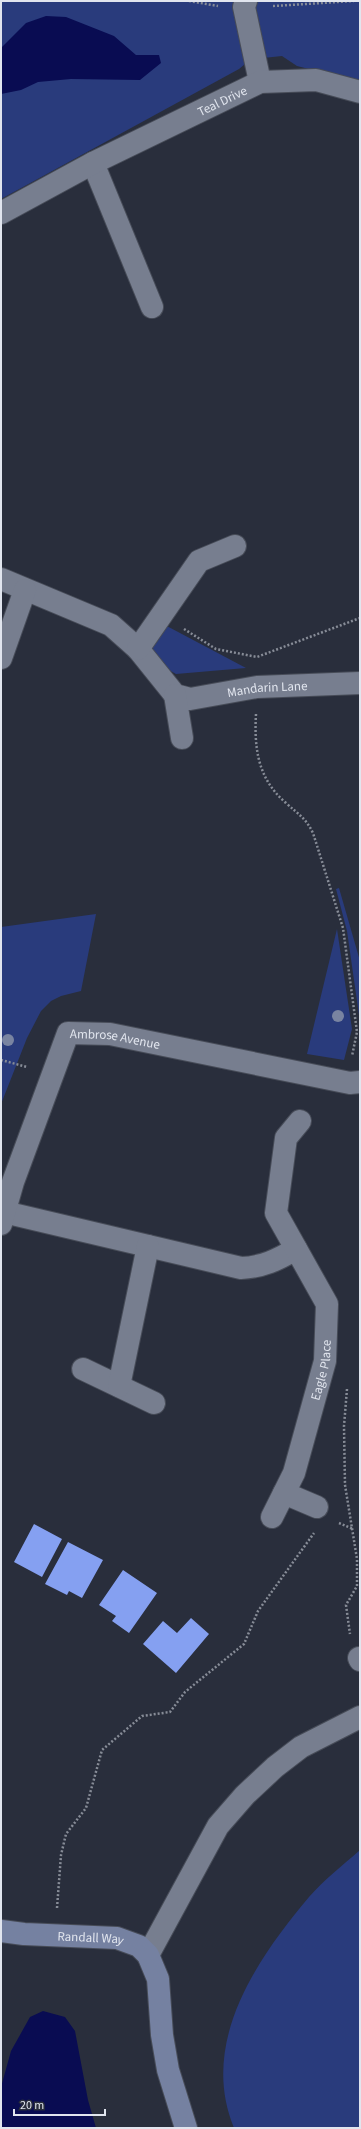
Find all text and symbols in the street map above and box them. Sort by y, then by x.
street label: Teal Drive [195,82,250,121]
street label: Mandarin Lane [226,677,308,702]
street label: Ambrose Avenue [70,1025,162,1054]
street label: Eagle Place [307,1339,336,1402]
street label: Randall Way [57,1927,126,1950]
scale bar [14,2091,105,2117]
text: 20 m [20,2097,44,2114]

